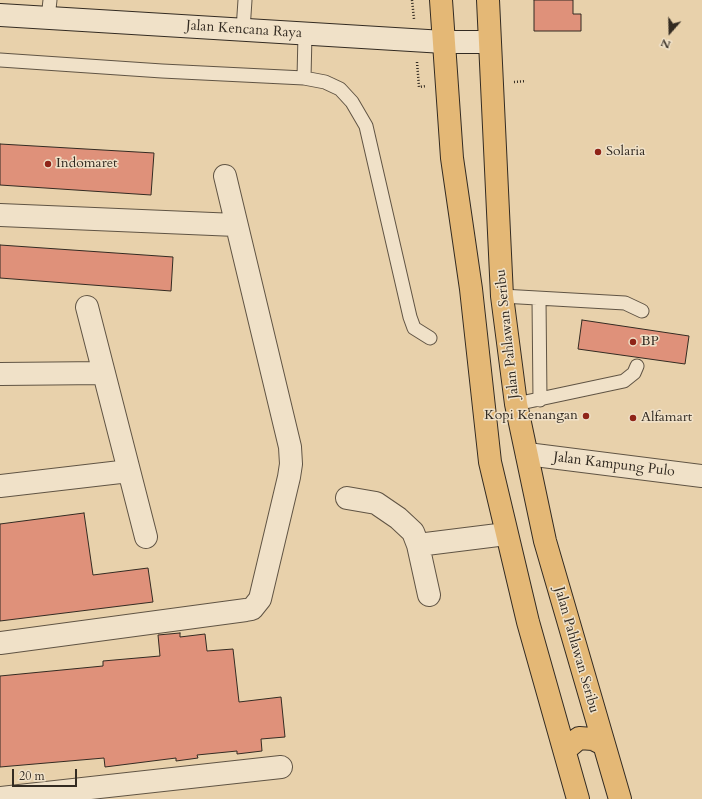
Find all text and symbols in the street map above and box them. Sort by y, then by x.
north arrow [650,12,690,52]
street label: Jalan Kencana Raya [185,18,303,42]
text: N [659,35,673,52]
place label: Solaria [606,144,645,160]
marker: Solaria [593,147,603,157]
place label: Indomaret [56,156,118,172]
marker: Indomaret [43,159,53,169]
street label: Jalan Pahlawan Seribu [493,268,523,400]
place label: BP [641,334,659,350]
marker: BP [628,337,638,347]
place label: Kopi Kenangan [484,408,578,424]
place label: Alfamart [641,410,692,426]
marker: Kopi Kenangan [581,411,591,421]
marker: Alfamart [628,413,638,423]
street label: Jalan Kampung Pulo [552,449,676,481]
street label: Jalan Pahlawan Seribu [550,585,602,715]
scale bar [14,761,79,787]
text: 20 m [19,768,45,784]

